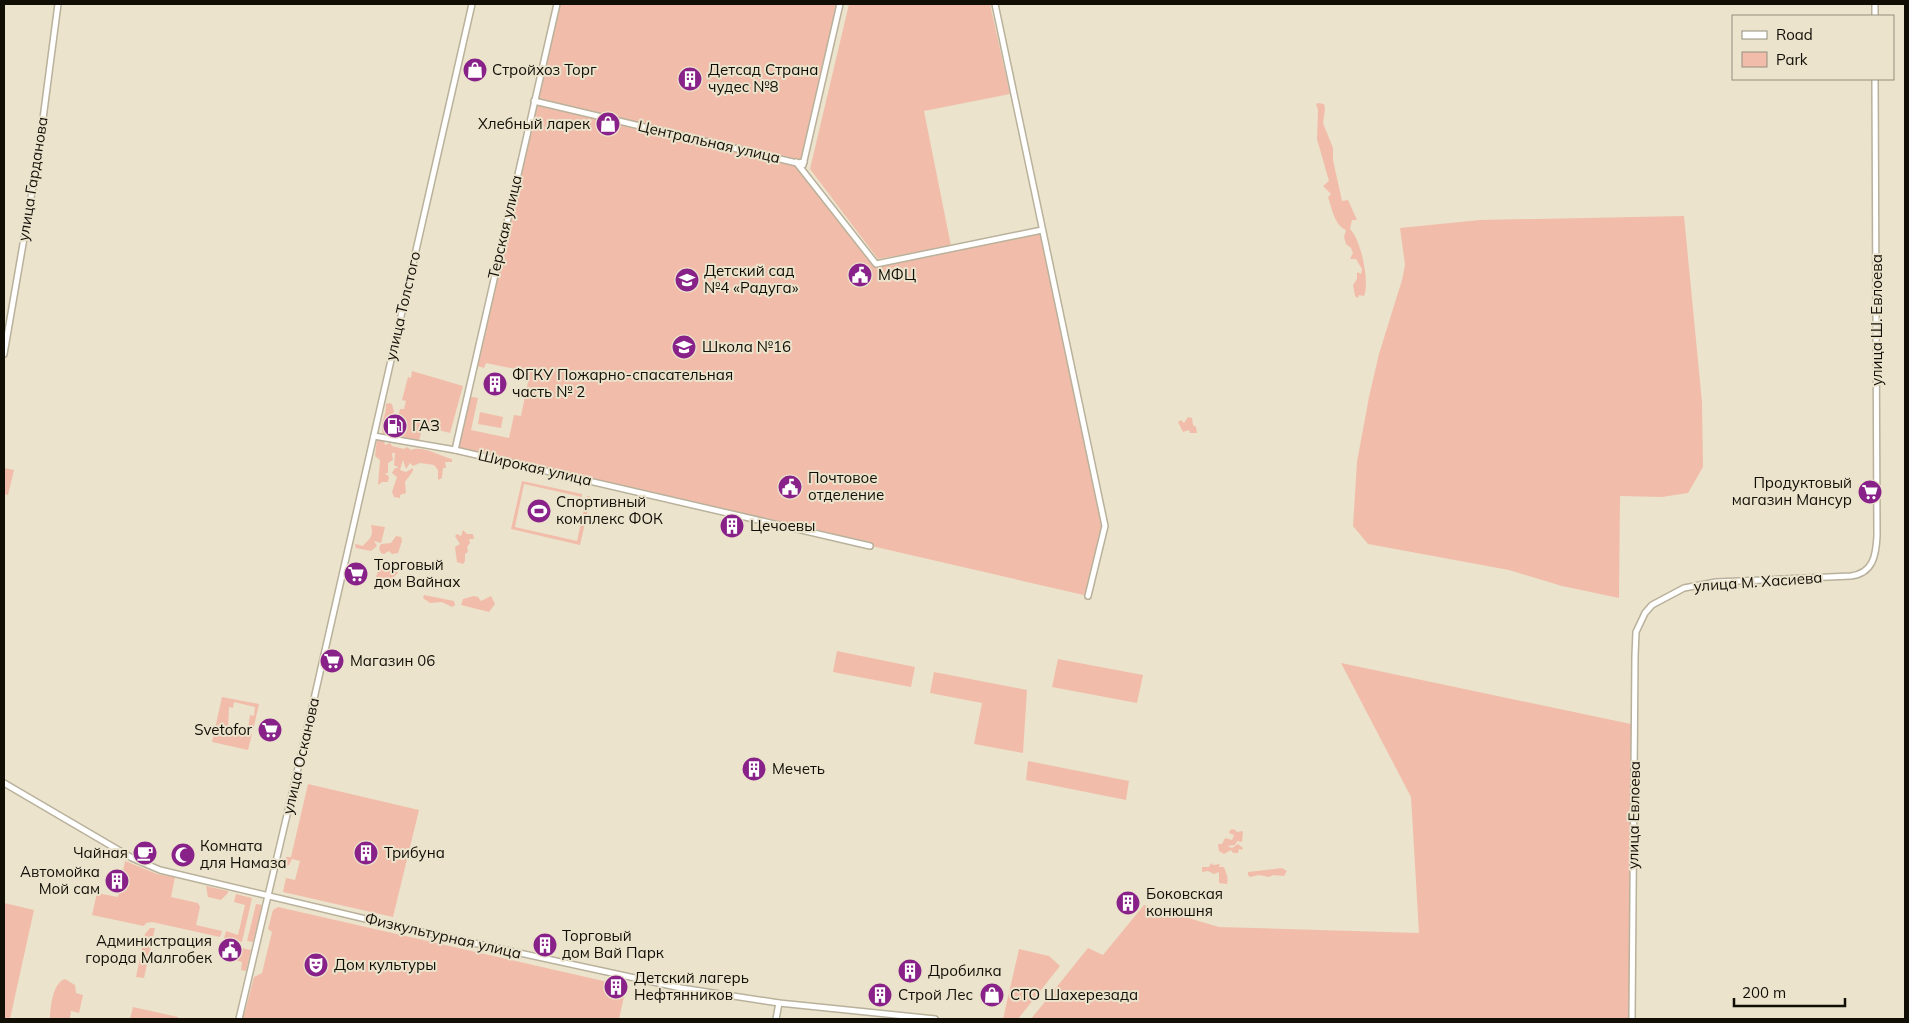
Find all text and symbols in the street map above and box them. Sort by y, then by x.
legend [1732,15,1894,80]
text: Road [1776,25,1813,44]
text: Park [1776,50,1808,69]
shop icon: Стройхоз Торг [462,57,488,83]
place label: Стройхоз Торг [492,60,597,79]
place label: Детсад Страна чудес №8 [708,60,818,96]
building icon: Детсад Страна чудес №8 [677,66,703,92]
shop icon: Хлебный ларек [595,111,621,137]
place label: Хлебный ларек [478,114,591,133]
street label: улица Гарданова [13,115,52,242]
street label: Центральная улица [636,116,782,167]
street label: Терская улица [483,173,526,281]
street label: улица Толстого [381,249,424,362]
street label: улица Ш. Евлоева [1867,254,1886,386]
place label: Детский сад №4 «Радуга» [704,261,799,297]
public building icon: МФЦ [847,262,873,288]
place label: МФЦ [878,265,916,284]
school or university icon: Детский сад №4 «Радуга» [674,267,700,293]
school or university icon: Школа №16 [671,334,697,360]
place label: Школа №16 [702,337,791,356]
place label: ФГКУ Пожарно-спасательная часть № 2 [512,365,733,401]
building icon: ФГКУ Пожарно-спасательная часть № 2 [482,371,508,397]
fuel station icon: ГАЗ [382,413,408,439]
place label: ГАЗ [412,416,440,435]
street label: Широкая улица [476,445,594,490]
place label: Почтовое отделение [808,468,884,504]
place label: Продуктовый магазин Мансур [1732,473,1852,509]
public building icon: Почтовое отделение [777,474,803,500]
supermarket icon: Продуктовый магазин Мансур [1857,479,1883,505]
place label: Спортивный комплекс ФОК [556,492,663,528]
sports icon: Спортивный комплекс ФОК [526,498,552,524]
building icon: Цечоевы [719,513,745,539]
place label: Цечоевы [750,516,815,535]
place label: Торговый дом Вайнах [374,555,460,591]
supermarket icon: Торговый дом Вайнах [343,561,369,587]
street label: улица М. Хасиева [1693,568,1823,595]
supermarket icon: Магазин 06 [319,648,345,674]
place label: Магазин 06 [350,651,435,670]
street label: улица Осканова [278,696,323,816]
supermarket icon: Svetofor [257,717,283,743]
place label: Svetofor [194,720,253,739]
building icon: Мечеть [741,756,767,782]
place label: Мечеть [772,759,825,778]
street label: улица Евлоева [1623,761,1644,869]
place label: Комната для Намаза [200,836,287,872]
cafe icon: Чайная [132,840,158,866]
building icon: Трибуна [353,840,379,866]
mosque icon: Комната для Намаза [170,842,196,868]
place label: Чайная [73,843,128,862]
place label: Трибуна [384,843,445,862]
place label: Автомойка Мой сам [20,862,100,898]
building icon: Автомойка Мой сам [104,868,130,894]
place label: Боковская конюшня [1146,884,1223,920]
building icon: Боковская конюшня [1115,890,1141,916]
street label: Физкультурная улица [363,908,523,963]
place label: Торговый дом Вай Парк [562,926,665,962]
place label: Администрация города Малгобек [85,931,213,967]
building icon: Торговый дом Вай Парк [532,932,558,958]
public building icon: Администрация города Малгобек [217,937,243,963]
theatre icon: Дом культуры [303,952,329,978]
place label: Дом культуры [334,955,436,974]
building icon: Дробилка [897,958,923,984]
place label: Дробилка [928,961,1002,980]
place label: Детский лагерь Нефтянников [634,968,749,1004]
building icon: Детский лагерь Нефтянников [603,974,629,1000]
scale bar [1734,976,1845,1008]
building icon: Строй Лес [867,982,893,1008]
shop icon: СТО Шахерезада [979,982,1005,1008]
text: 200 m [1742,983,1786,1002]
place label: Строй Лес [898,985,973,1004]
place label: СТО Шахерезада [1010,985,1138,1004]

